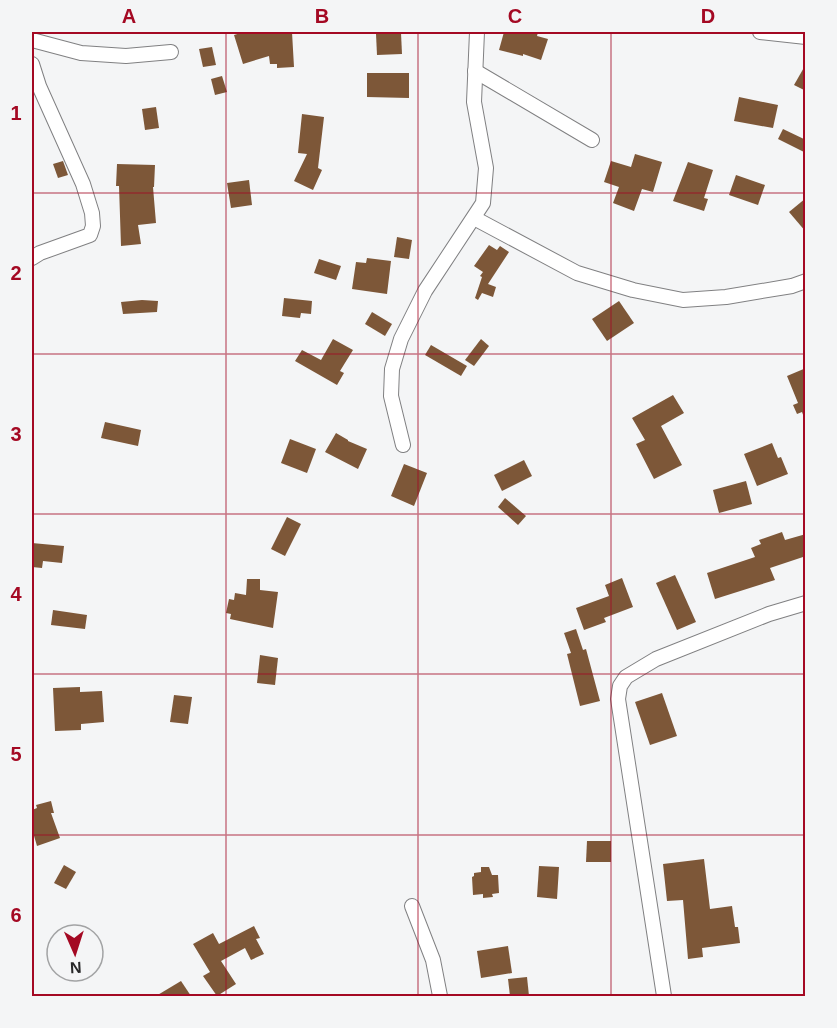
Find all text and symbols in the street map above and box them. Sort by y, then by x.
text: A [122,5,136,27]
text: B [315,5,329,27]
text: C [508,5,522,27]
text: D [701,5,715,27]
text: 1 [10,102,22,124]
text: 2 [10,262,22,284]
text: 3 [10,423,22,445]
text: 4 [10,583,22,605]
text: 5 [10,743,22,765]
text: 6 [10,904,22,926]
north arrow [45,923,105,983]
text: N [70,959,82,976]

